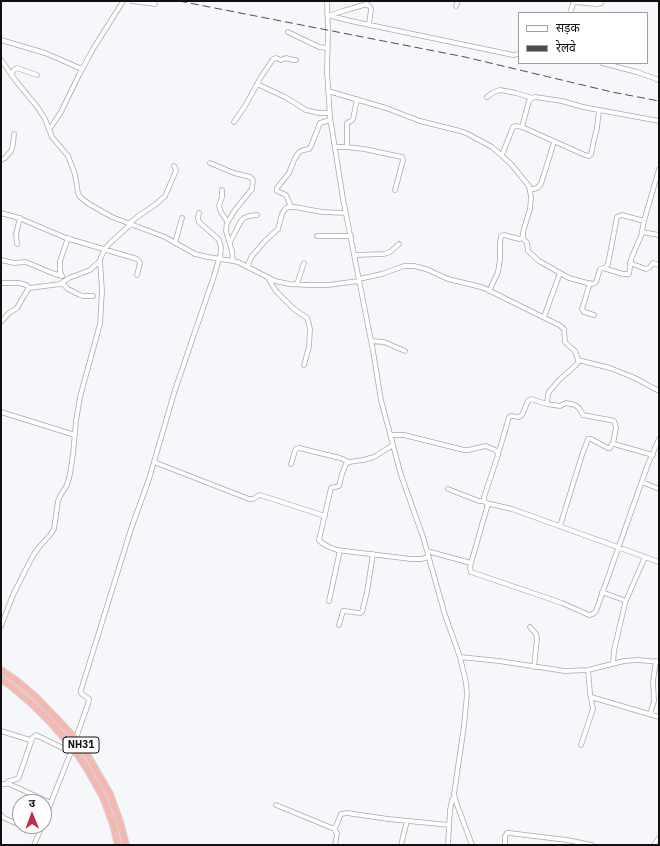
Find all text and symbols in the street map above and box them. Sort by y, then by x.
legend [518,12,648,64]
text: सड़क [556,20,580,35]
text: रेलवे [556,40,576,55]
road number: NH31 [63,737,99,753]
north arrow [12,794,52,834]
text: उ [28,796,35,810]

